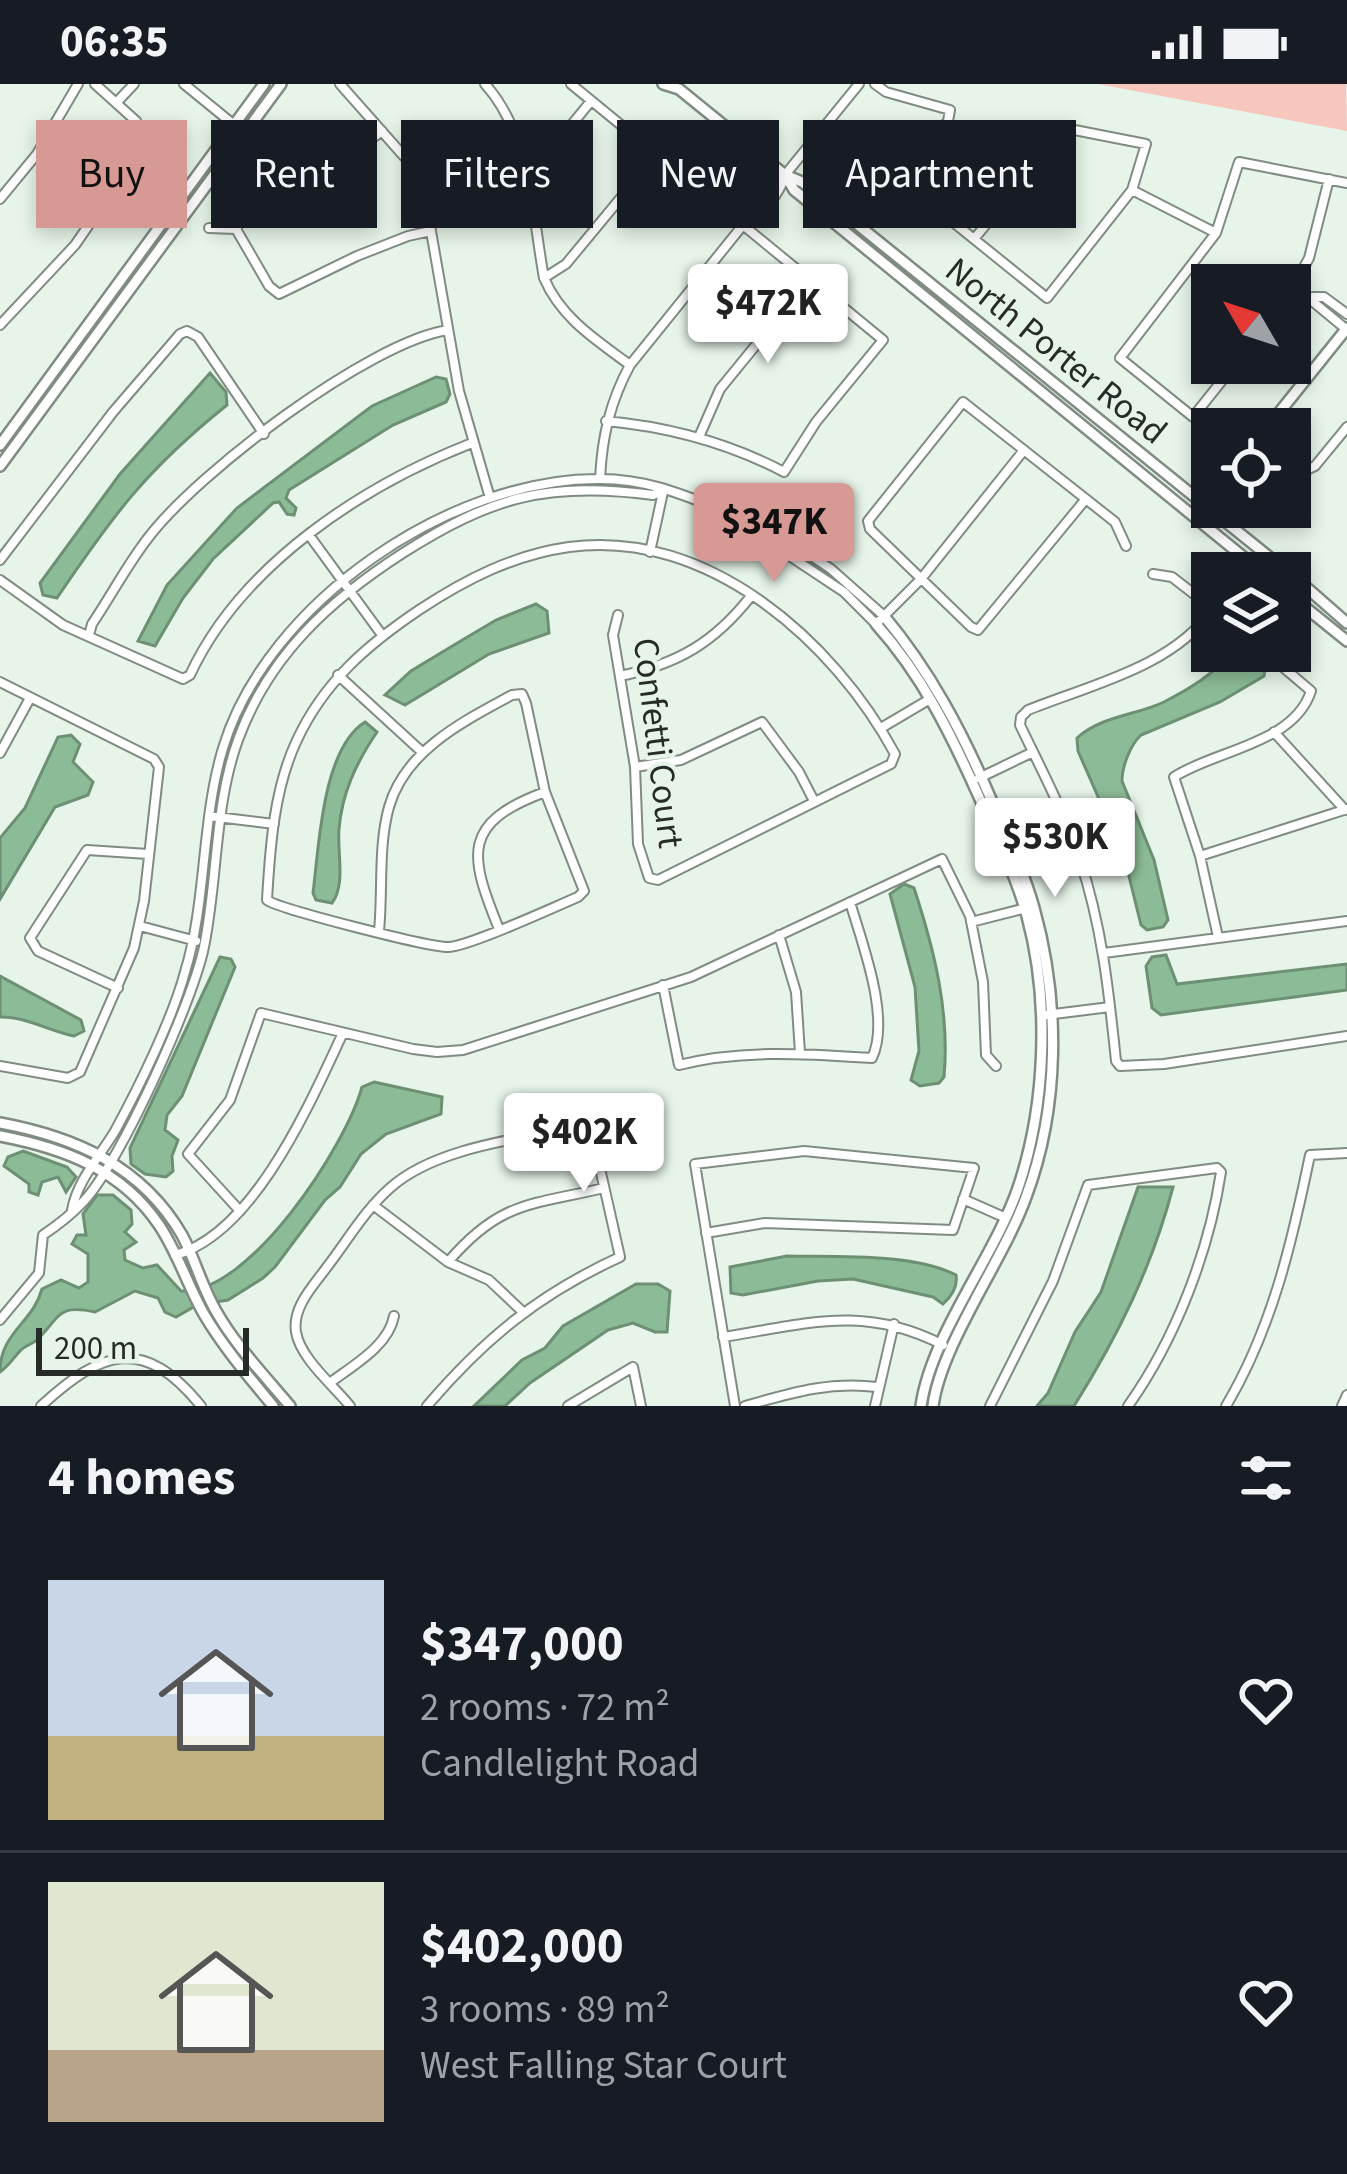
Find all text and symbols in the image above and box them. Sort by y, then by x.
text: 06:35 [60,10,169,74]
chip: Buy [36,120,187,228]
chip: Rent [211,120,377,228]
chip: Filters [401,120,593,228]
chip: New [617,120,779,228]
chip: Apartment [803,120,1076,228]
street label: North Porter Road [934,246,1178,456]
pin: $472K [684,264,852,366]
north arrow [1191,264,1311,384]
map controls [1191,264,1311,672]
text: $472K [715,275,821,331]
button: locate [1191,408,1311,528]
pin: $347K [690,483,858,585]
text: $347K [721,494,827,550]
button: layers [1191,552,1311,672]
street label: Confetti Court [620,635,696,851]
pin: $530K [971,798,1139,900]
text: $530K [1002,809,1108,865]
pin: $402K [500,1093,668,1195]
text: $402K [531,1104,637,1160]
scale bar [36,1322,249,1375]
text: 200 m [54,1325,137,1372]
text: 4 homes [48,1442,235,1514]
icon: filters [1233,1445,1299,1511]
text: $347,000 [420,1608,624,1680]
icon: home [144,1628,288,1772]
icon: heart [1233,1667,1299,1733]
text: 2 rooms · 72 m² [420,1680,670,1736]
text: Candlelight Road [420,1736,699,1792]
text: $402,000 [420,1910,624,1982]
icon: home [144,1930,288,2074]
icon: heart [1233,1969,1299,2035]
text: 3 rooms · 89 m² [420,1982,670,2038]
text: West Falling Star Court [420,2038,787,2094]

